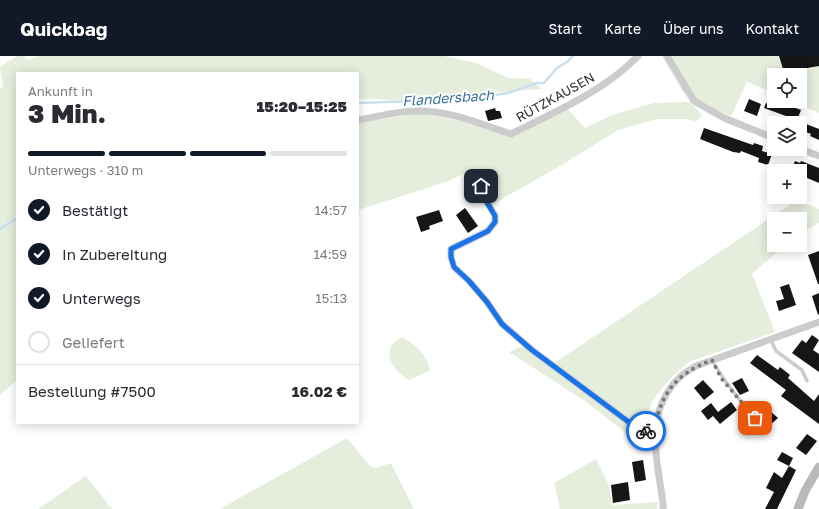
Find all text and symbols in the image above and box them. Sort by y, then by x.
text: Quickbag [20,17,107,40]
text: Start [549,20,582,37]
text: Karte [604,20,641,37]
text: Über uns [663,20,723,37]
text: Kontakt [745,20,799,37]
map controls [767,68,807,252]
button: locate [767,68,807,108]
street label: RÜTZKAUSEN [513,69,597,125]
text: Ankunft in [28,83,93,99]
water label: Flandersbach [402,86,496,109]
text: 15:20–15:25 [256,97,347,115]
text: 3 Min. [28,98,106,129]
button: layers [767,116,807,156]
text: Unterwegs · 310 m [28,162,143,178]
button: + [767,164,807,204]
pin [464,169,498,203]
icon: home [470,175,492,197]
icon: check [28,199,50,221]
text: Bestätigt [62,201,128,219]
text: 14:57 [314,202,347,218]
button: − [767,212,807,252]
icon: check [28,243,50,265]
text: In Zubereitung [62,245,167,263]
text: 14:59 [313,246,347,262]
icon: check [28,287,50,309]
text: Unterwegs [62,289,141,307]
text: 15:13 [315,290,347,306]
text: Geliefert [62,333,125,351]
text: Bestellung #7500 [28,382,156,400]
text: 16.02 € [292,382,347,400]
pin [738,401,772,435]
icon: bag [744,407,766,429]
courier [626,411,666,451]
icon: bike [635,420,657,442]

